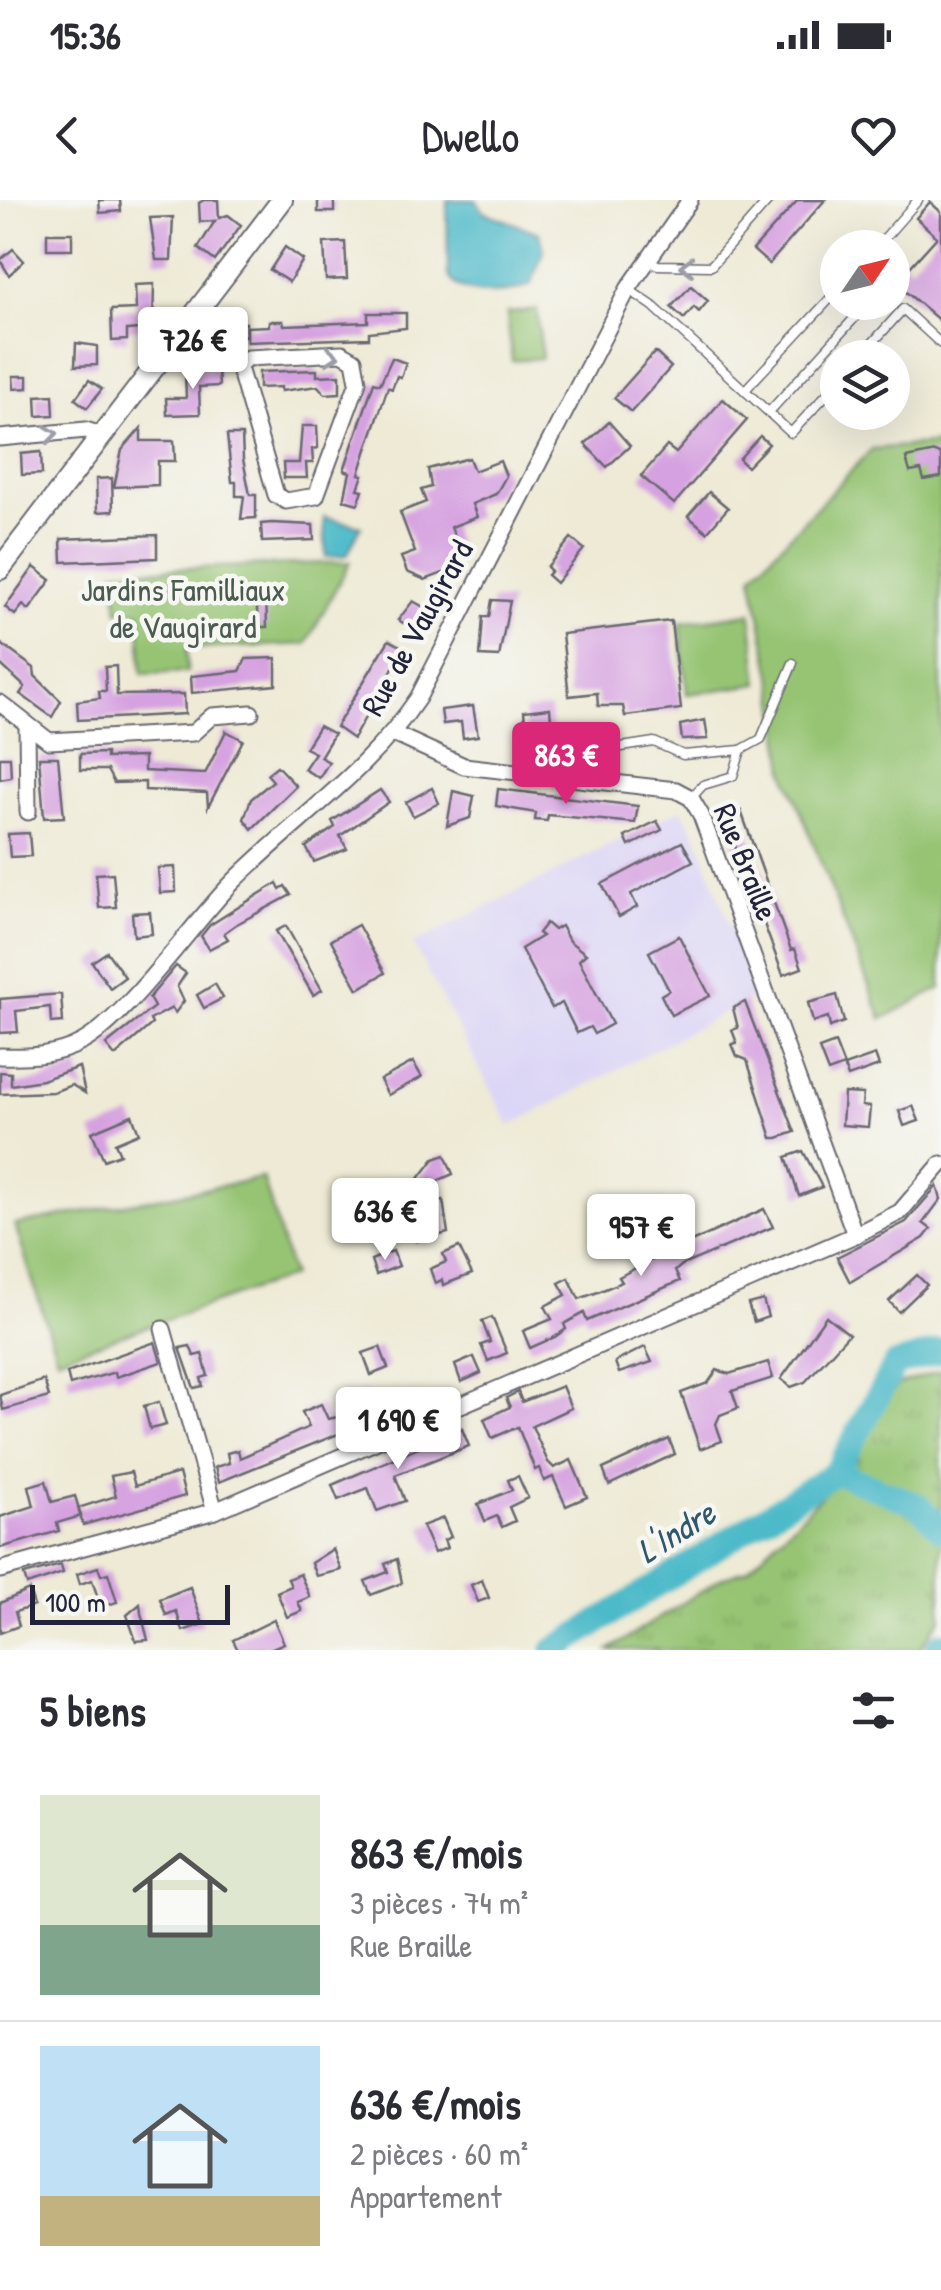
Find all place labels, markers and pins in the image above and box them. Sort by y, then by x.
pin: 726 € [123,307,263,392]
pin: 863 € [496,722,636,807]
pin: 636 € [315,1178,455,1263]
pin: 957 € [571,1194,711,1279]
pin: 1 690 € [306,1387,490,1472]

